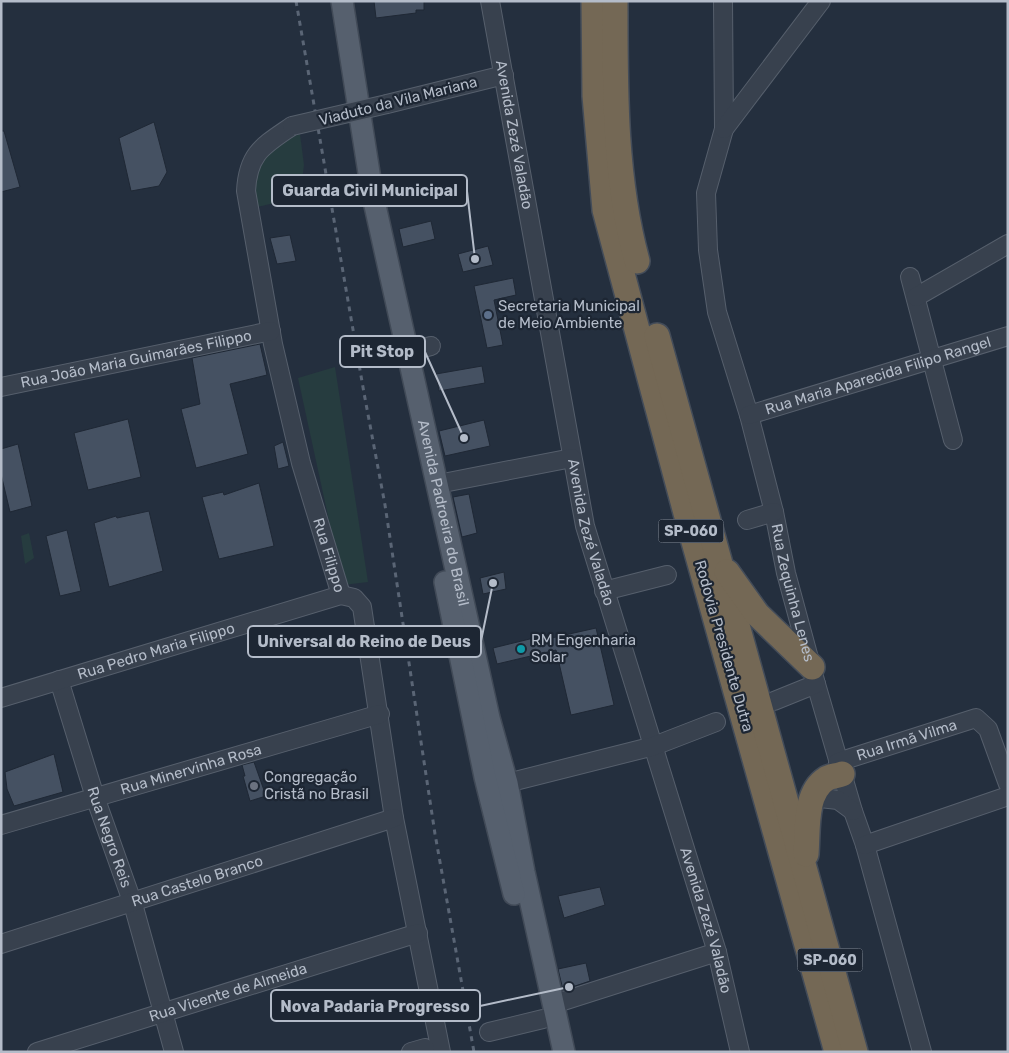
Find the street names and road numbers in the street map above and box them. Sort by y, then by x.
street label: Avenida Zezé Valadão [492,59,537,211]
street label: Viaduto da Vila Mariana [317,73,479,129]
street label: Rua João Maria Guimarães Filippo [19,326,253,392]
street label: Rua Maria Aparecida Filipo Rangel [763,333,993,419]
street label: Avenida Padroeira do Brasil [414,418,473,608]
street label: Avenida Zezé Valadão [564,457,618,608]
street label: Rua Filippo [309,516,349,595]
road number: SP-060 [658,520,724,542]
street label: Rua Zequinha Lenes [767,522,819,664]
street label: Rodovia Presidente Dutra [691,558,757,734]
street label: Rua Pedro Maria Filippo [75,619,237,683]
street label: Rua Irmã Vilma [854,716,959,765]
street label: Rua Minervinha Rosa [118,740,264,799]
street label: Rua Negro Reis [83,784,136,890]
street label: Avenida Zezé Valadão [676,845,735,995]
street label: Rua Castelo Branco [129,852,265,911]
road number: SP-060 [798,948,862,972]
street label: Rua Vicente de Almeida [147,959,309,1025]

